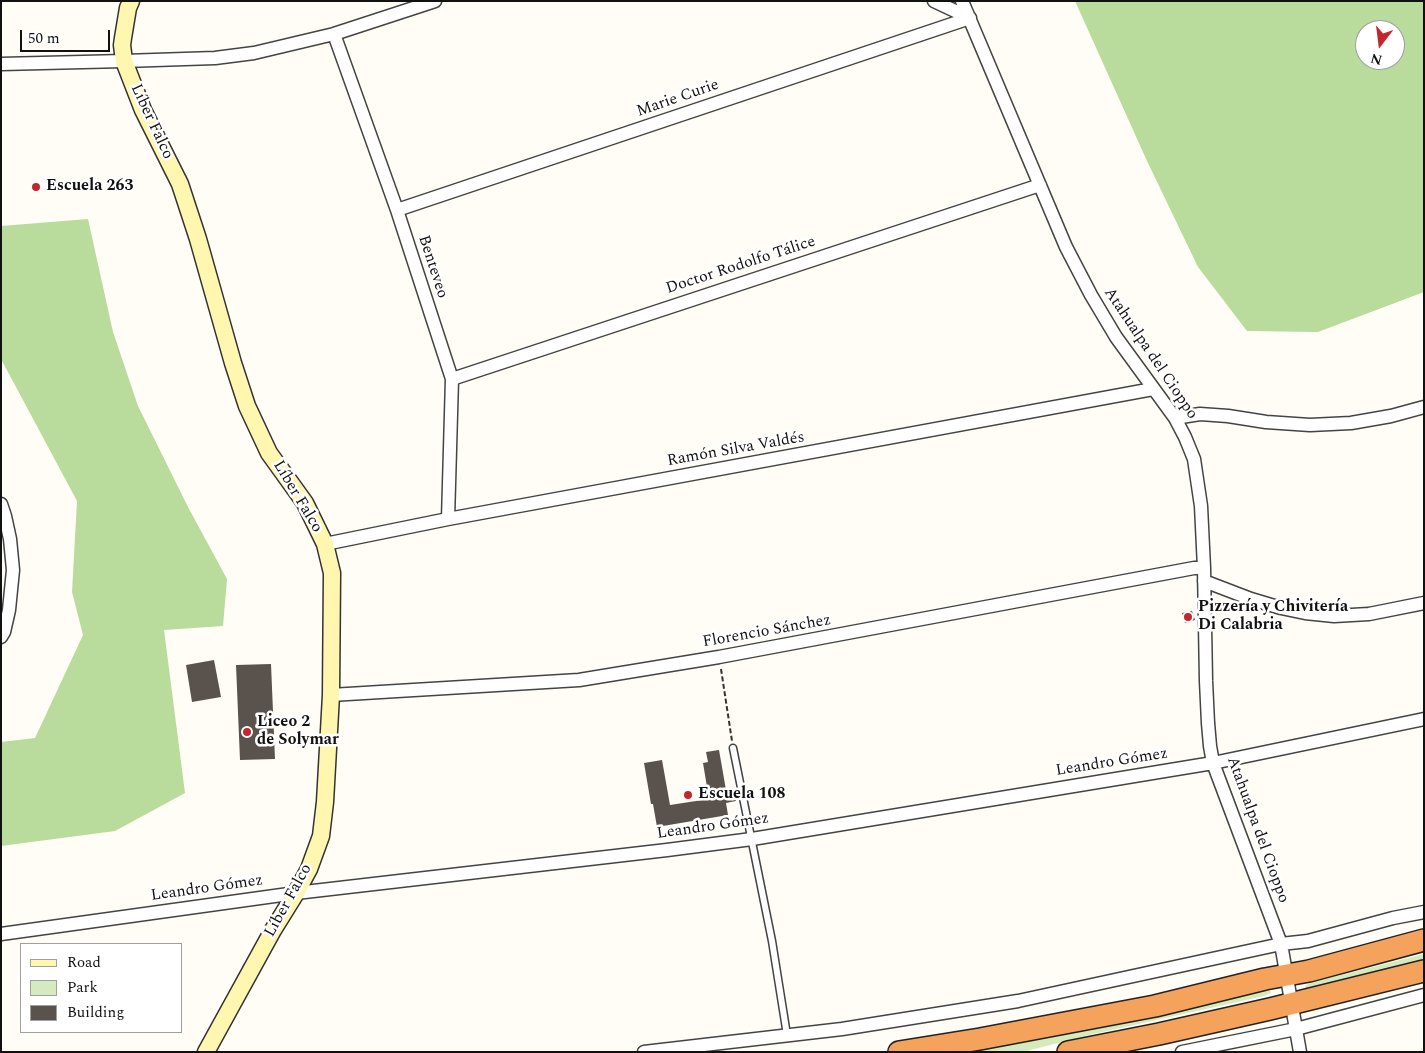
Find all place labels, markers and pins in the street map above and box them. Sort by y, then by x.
place label: Escuela 263 [46,177,133,197]
marker: Escuela 263 [30,181,42,193]
place label: Pizzería y Chivitería Di Calabria [1198,598,1348,636]
marker: Pizzería y Chivitería Di Calabria [1182,611,1194,623]
place label: Liceo 2 de Solymar [257,713,339,751]
marker: Liceo 2 de Solymar [241,726,253,738]
place label: Escuela 108 [698,785,785,805]
marker: Escuela 108 [682,789,694,801]

